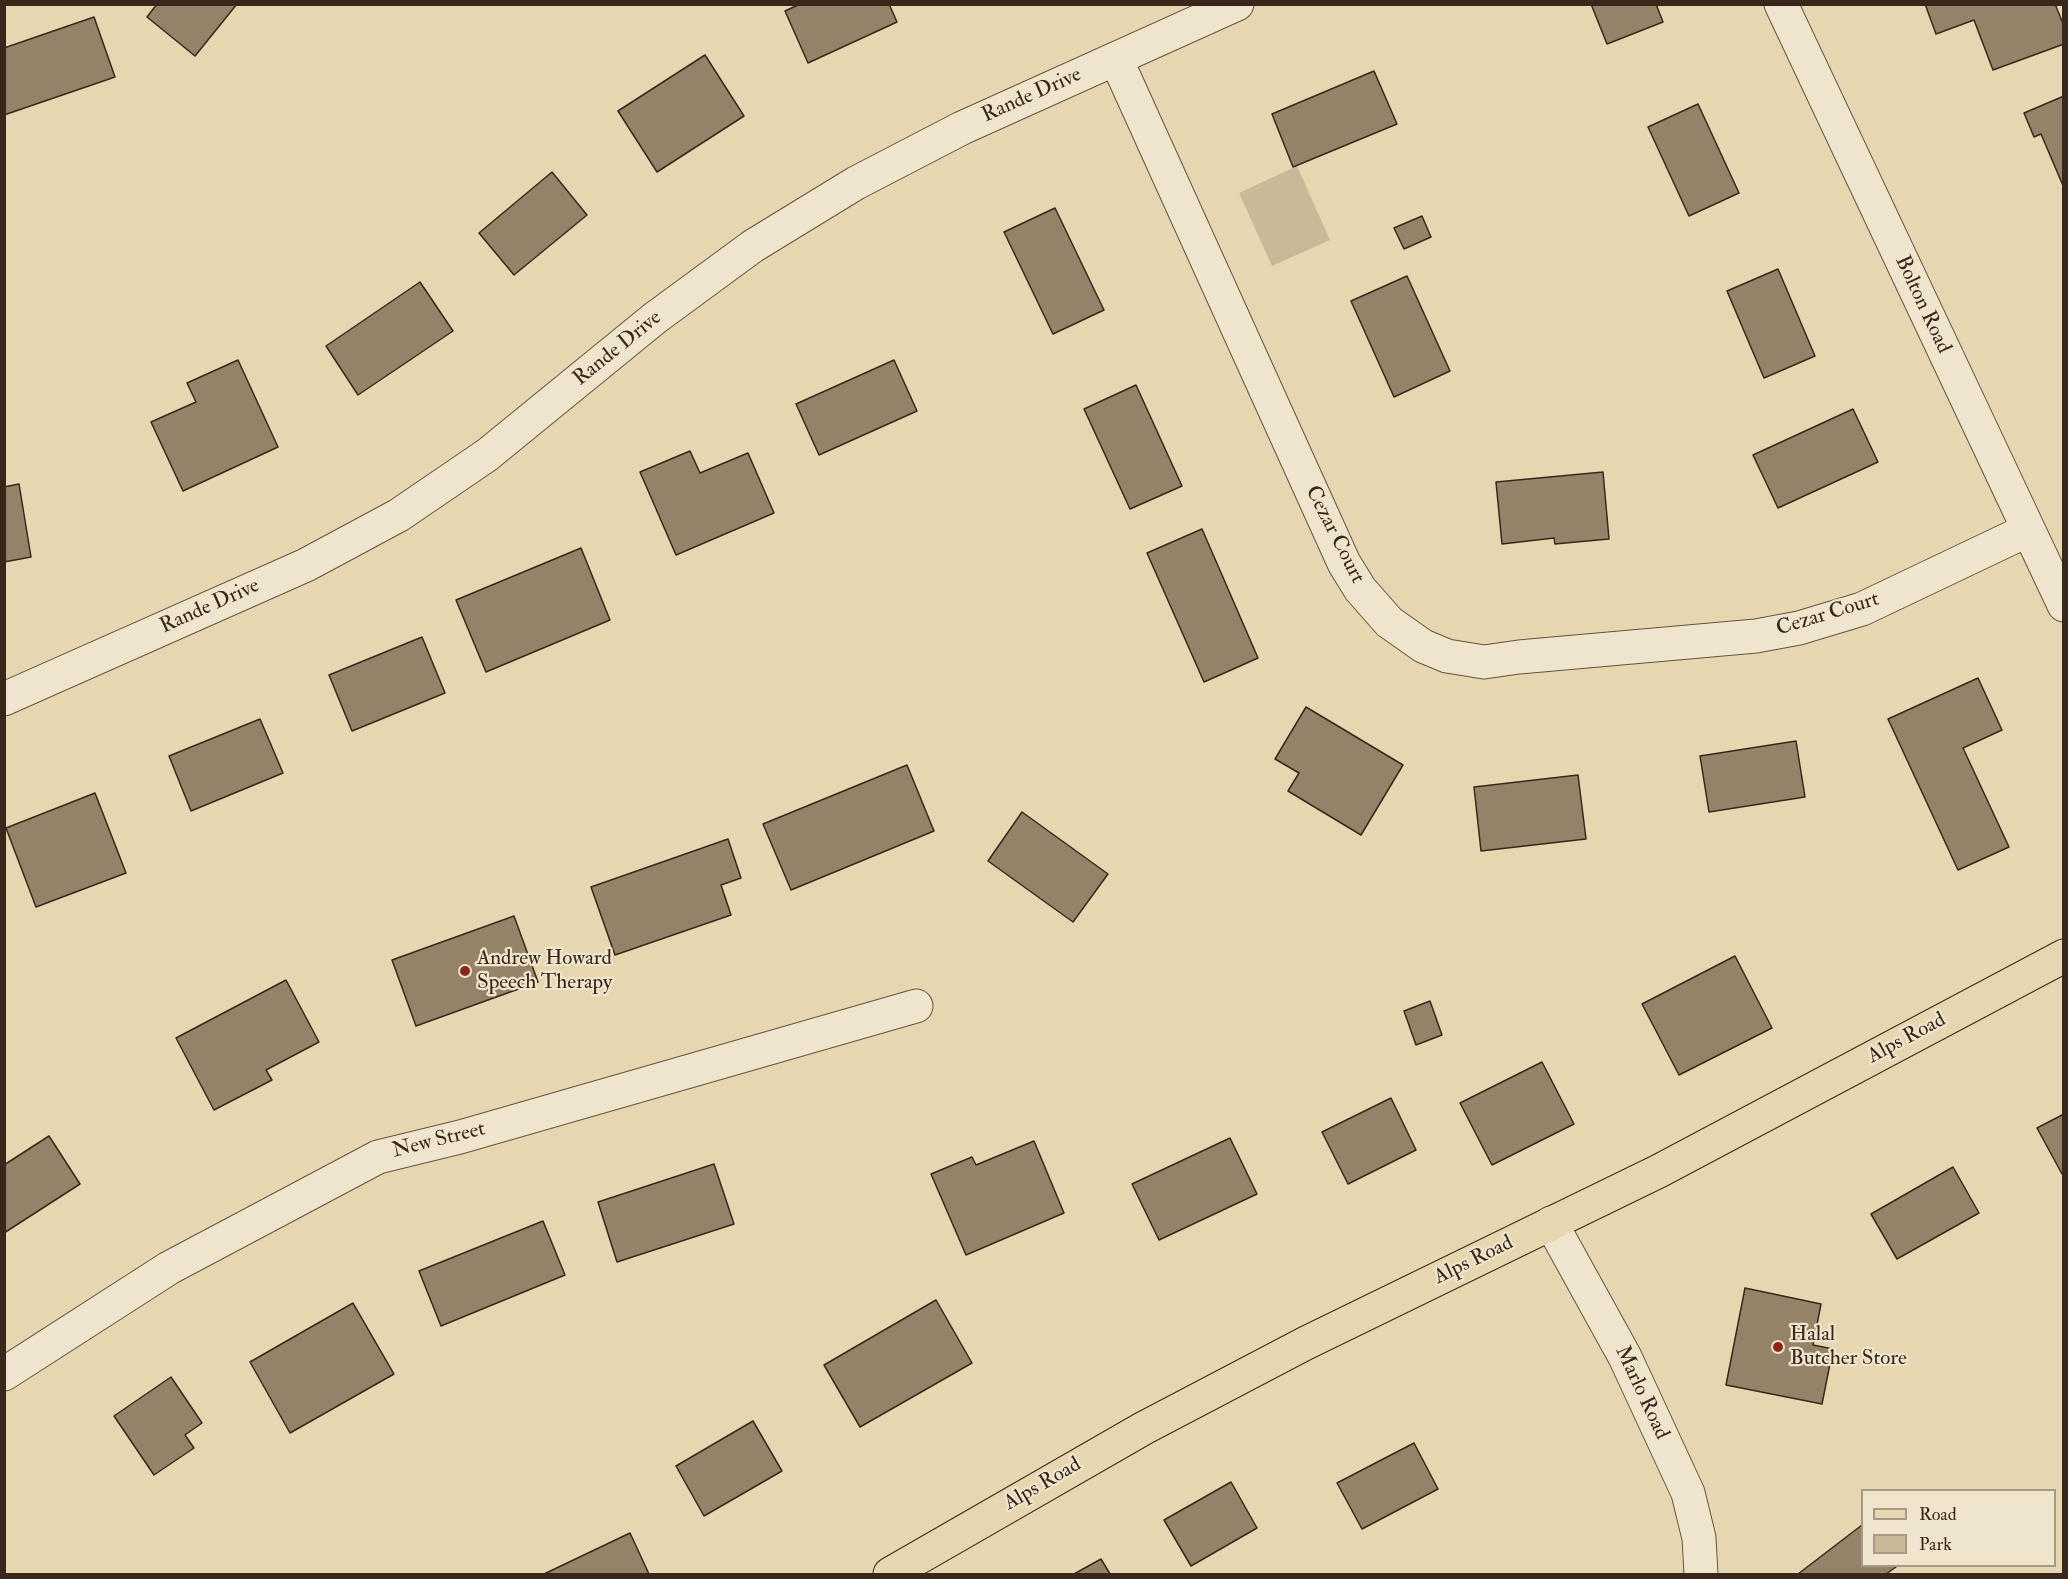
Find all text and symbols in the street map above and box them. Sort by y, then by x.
street label: Rande Drive [978,63,1086,129]
street label: Bolton Road [1888,252,1956,358]
street label: Rande Drive [569,306,667,392]
street label: Cezar Court [1299,482,1369,588]
street label: Rande Drive [156,574,264,640]
street label: Cezar Court [1774,587,1882,643]
place label: Andrew Howard Speech Therapy [477,946,612,996]
marker: Andrew Howard Speech Therapy [458,964,472,978]
street label: Alps Road [1864,1008,1950,1070]
street label: New Street [390,1117,488,1165]
street label: Alps Road [1430,1231,1518,1291]
place label: Halal Butcher Store [1790,1322,1907,1372]
marker: Halal Butcher Store [1771,1340,1785,1354]
street label: Marlo Road [1608,1342,1674,1444]
street label: Alps Road [1000,1453,1086,1517]
legend [1861,1489,2056,1567]
text: Road [1919,1503,1957,1526]
text: Park [1919,1533,1952,1556]

